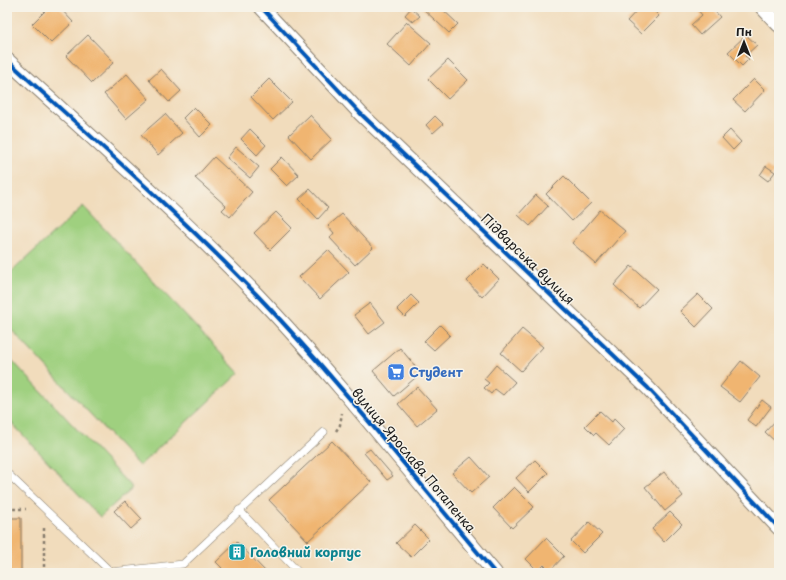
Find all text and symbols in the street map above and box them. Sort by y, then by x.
north arrow [724,22,764,62]
text: Пн [736,23,752,40]
street label: Підварська вулиця [477,209,579,308]
supermarket icon: Студент [386,362,406,382]
place label: Студент [409,362,463,381]
street label: вулиця Ярослава Потапенка [348,383,481,537]
building icon: Головний корпус [227,542,247,562]
place label: Головний корпус [250,542,361,561]

